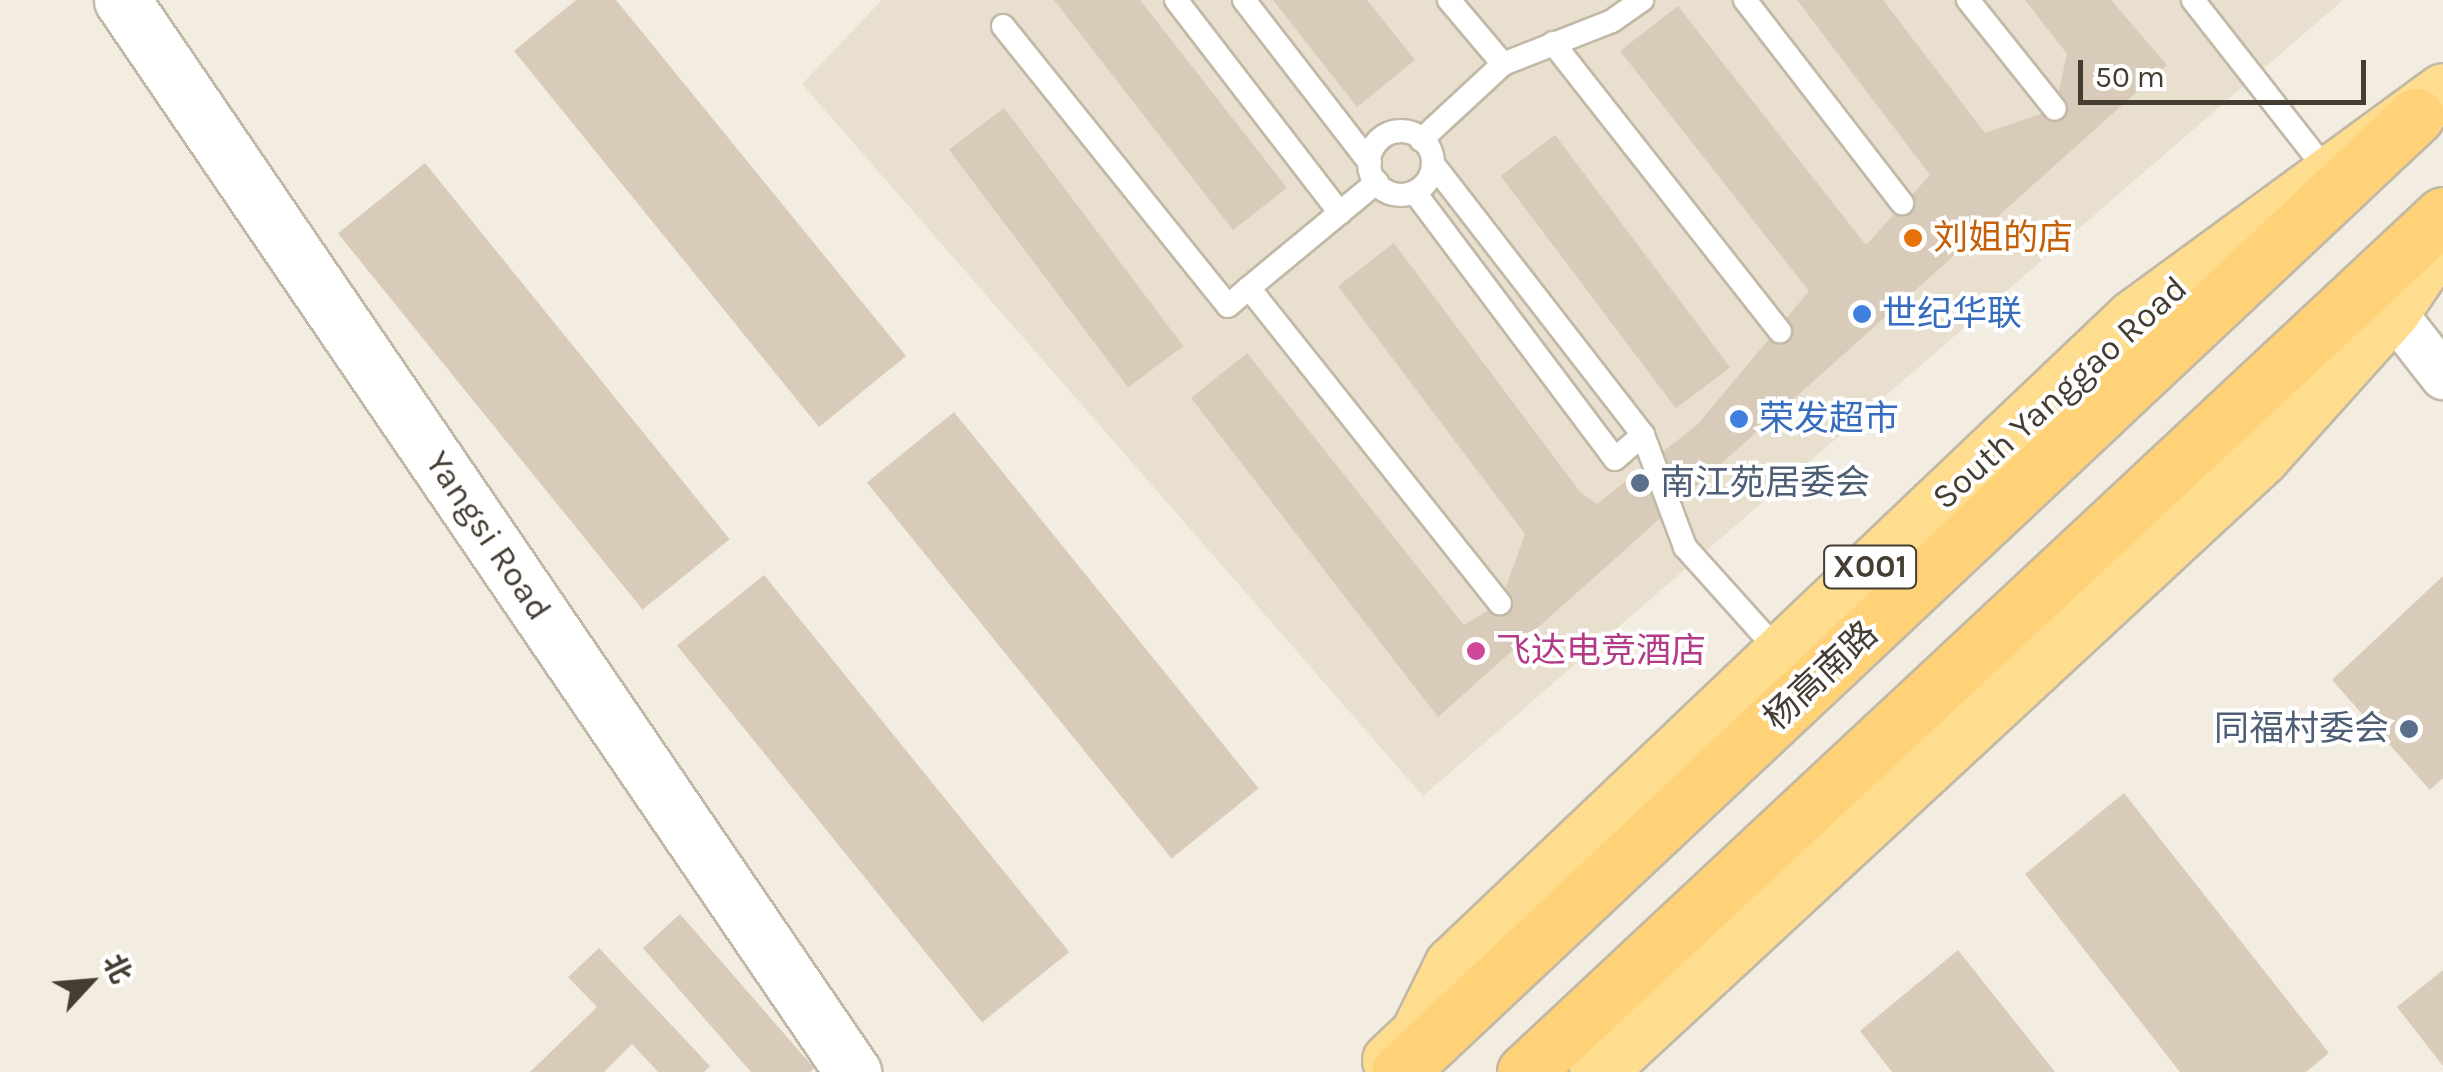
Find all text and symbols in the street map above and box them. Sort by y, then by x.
scale bar [2083,40,2370,102]
text: 50 m [2095,59,2165,95]
place label: 刘姐的店 [1933,217,2073,259]
marker: 刘姐的店 [1902,227,1924,249]
street label: South Yanggao Road [1924,268,2196,518]
place label: 世纪华联 [1882,293,2022,335]
marker: 世纪华联 [1851,303,1873,325]
place label: 荣发超市 [1759,398,1899,440]
marker: 荣发超市 [1728,408,1750,430]
street label: Yangsi Road [416,443,560,629]
place label: 南江苑居委会 [1660,462,1870,504]
marker: 南江苑居委会 [1629,472,1651,494]
road number: X001 [1822,540,1918,594]
street label: 杨高南路 [1755,613,1887,739]
place label: 飞达电竞酒店 [1496,630,1706,672]
marker: 飞达电竞酒店 [1465,640,1487,662]
place label: 同福村委会 [2214,708,2389,750]
marker: 同福村委会 [2398,718,2420,740]
north arrow [40,932,140,1032]
text: 北 [96,949,138,988]

